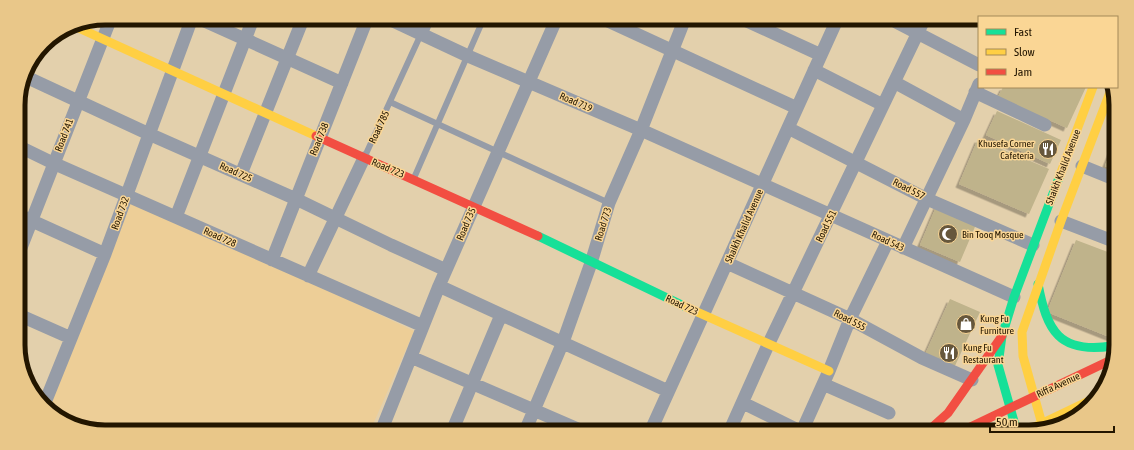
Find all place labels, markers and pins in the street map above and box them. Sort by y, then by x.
place label: Khusefa Corner Cafeteria [978,138,1035,161]
restaurant icon: Khusefa Corner Cafeteria [1037,138,1059,160]
mosque icon: Bin Tooq Mosque [937,223,959,245]
place label: Bin Tooq Mosque [962,229,1024,240]
shop icon: Kung Fu Furniture [955,313,977,335]
place label: Kung Fu Furniture [980,313,1015,336]
restaurant icon: Kung Fu Restaurant [938,342,960,364]
place label: Kung Fu Restaurant [963,342,1004,365]

